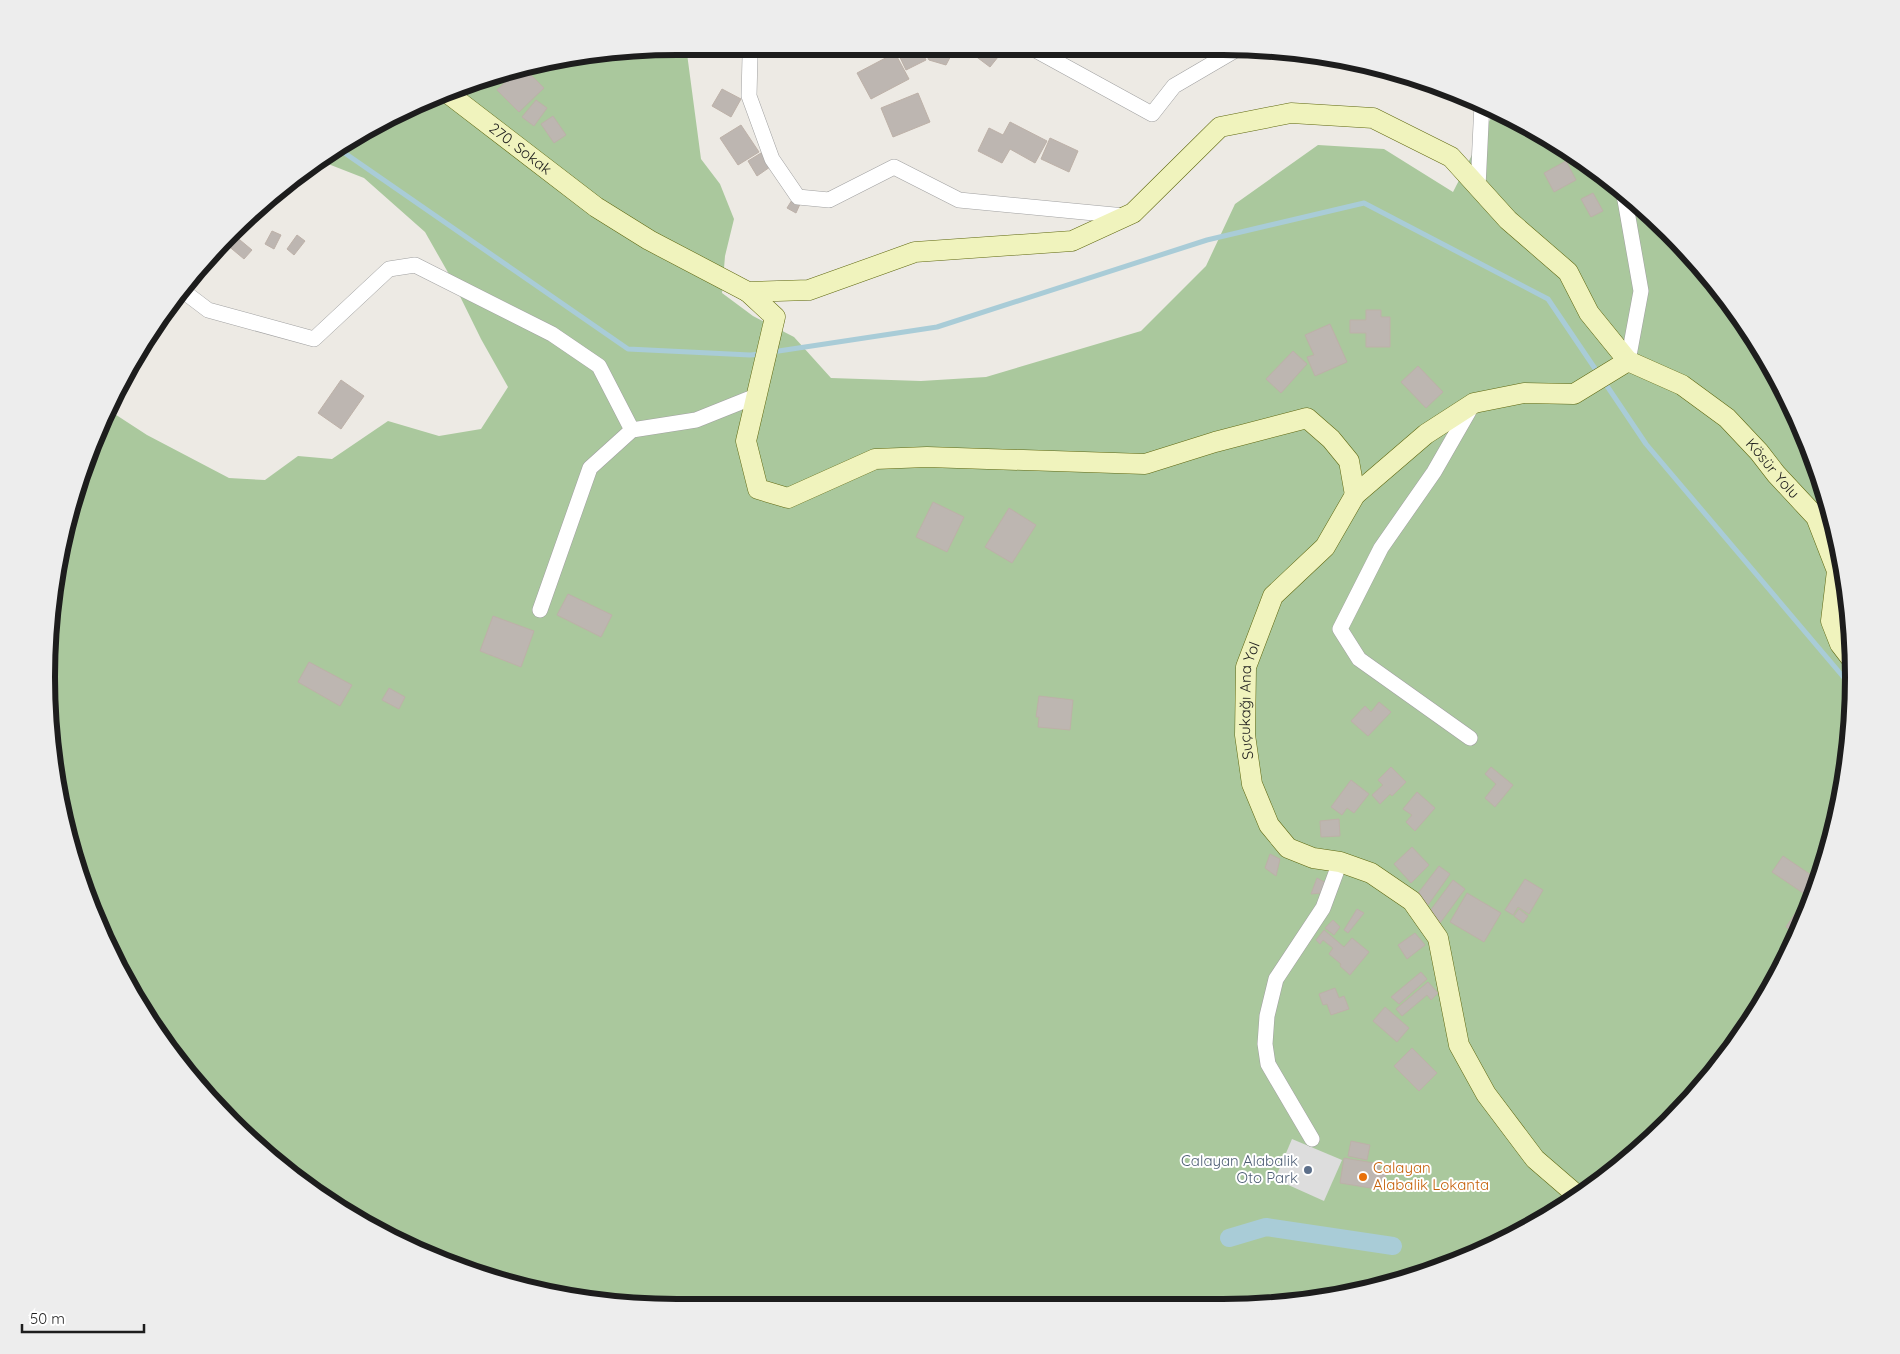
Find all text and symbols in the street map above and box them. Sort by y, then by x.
street label: 270. Sokak [485,118,556,179]
street label: Kösür Yolu [1742,434,1804,502]
street label: Suçukağı Ana Yol [1235,639,1264,761]
place label: Calayan Alabalik Oto Park [1181,1151,1298,1187]
place label: Calayan Alabalik Lokanta [1373,1158,1489,1194]
marker: Calayan Alabalik Oto Park [1302,1164,1314,1176]
marker: Calayan Alabalik Lokanta [1357,1171,1369,1183]
scale bar [22,1302,145,1334]
text: 50 m [30,1309,65,1328]

